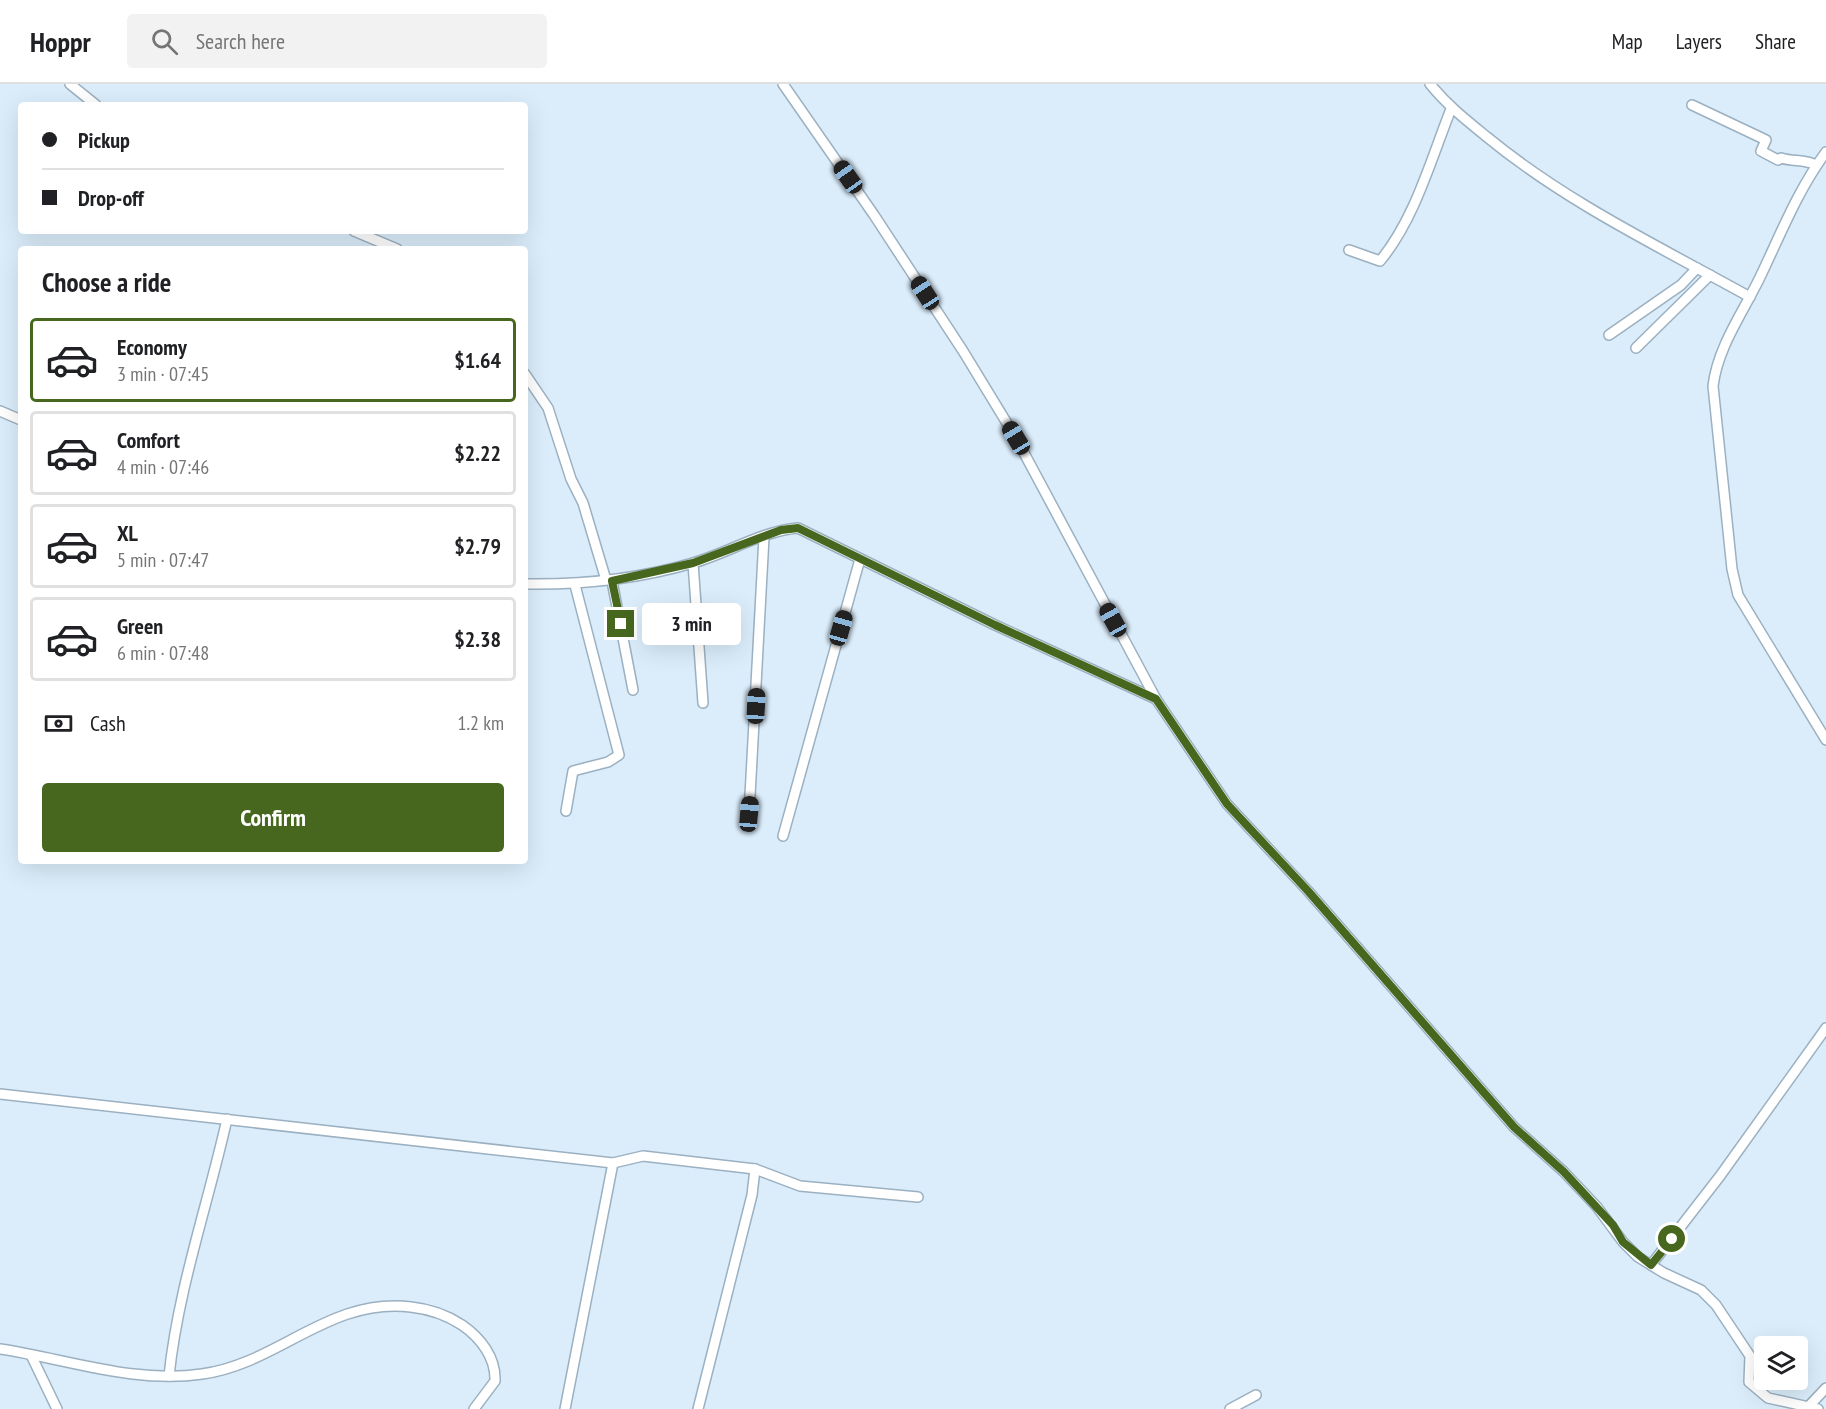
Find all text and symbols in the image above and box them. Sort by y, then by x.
search box [127,14,547,68]
text: Hoppr [30,23,91,60]
icon: search [148,25,181,58]
text: Search here [196,27,285,55]
text: Map [1612,28,1643,55]
text: Layers [1676,28,1722,55]
text: Share [1755,28,1796,55]
text: Pickup [78,126,130,154]
car [830,157,866,197]
text: Drop-off [78,184,144,212]
text: Choose a ride [42,265,171,299]
car [908,273,942,313]
icon: car [45,333,99,387]
text: Economy [117,333,187,361]
text: $1.64 [454,346,501,374]
text: 3 min · 07:45 [117,361,209,387]
car [999,418,1033,458]
icon: car [45,426,99,480]
text: Comfort [117,426,180,454]
text: $2.22 [454,439,501,467]
text: 4 min · 07:46 [117,454,209,480]
icon: car [45,519,99,573]
text: XL [117,519,138,547]
text: $2.79 [454,532,501,560]
text: 5 min · 07:47 [117,547,209,573]
car [1096,600,1130,640]
callout: 3 min [642,603,741,645]
car [827,608,855,648]
route end [607,610,634,637]
text: 3 min [671,611,712,637]
icon: car [45,612,99,666]
text: Green [117,612,163,640]
text: $2.38 [454,625,501,653]
text: 6 min · 07:48 [117,640,209,666]
car [746,688,766,724]
icon: cash [42,707,75,740]
text: Cash [90,709,126,737]
text: 1.2 km [457,710,504,736]
button: Confirm [42,783,504,852]
car [738,795,760,833]
route start [1658,1225,1685,1252]
map controls [1754,1336,1808,1390]
button: layers [1754,1336,1808,1390]

